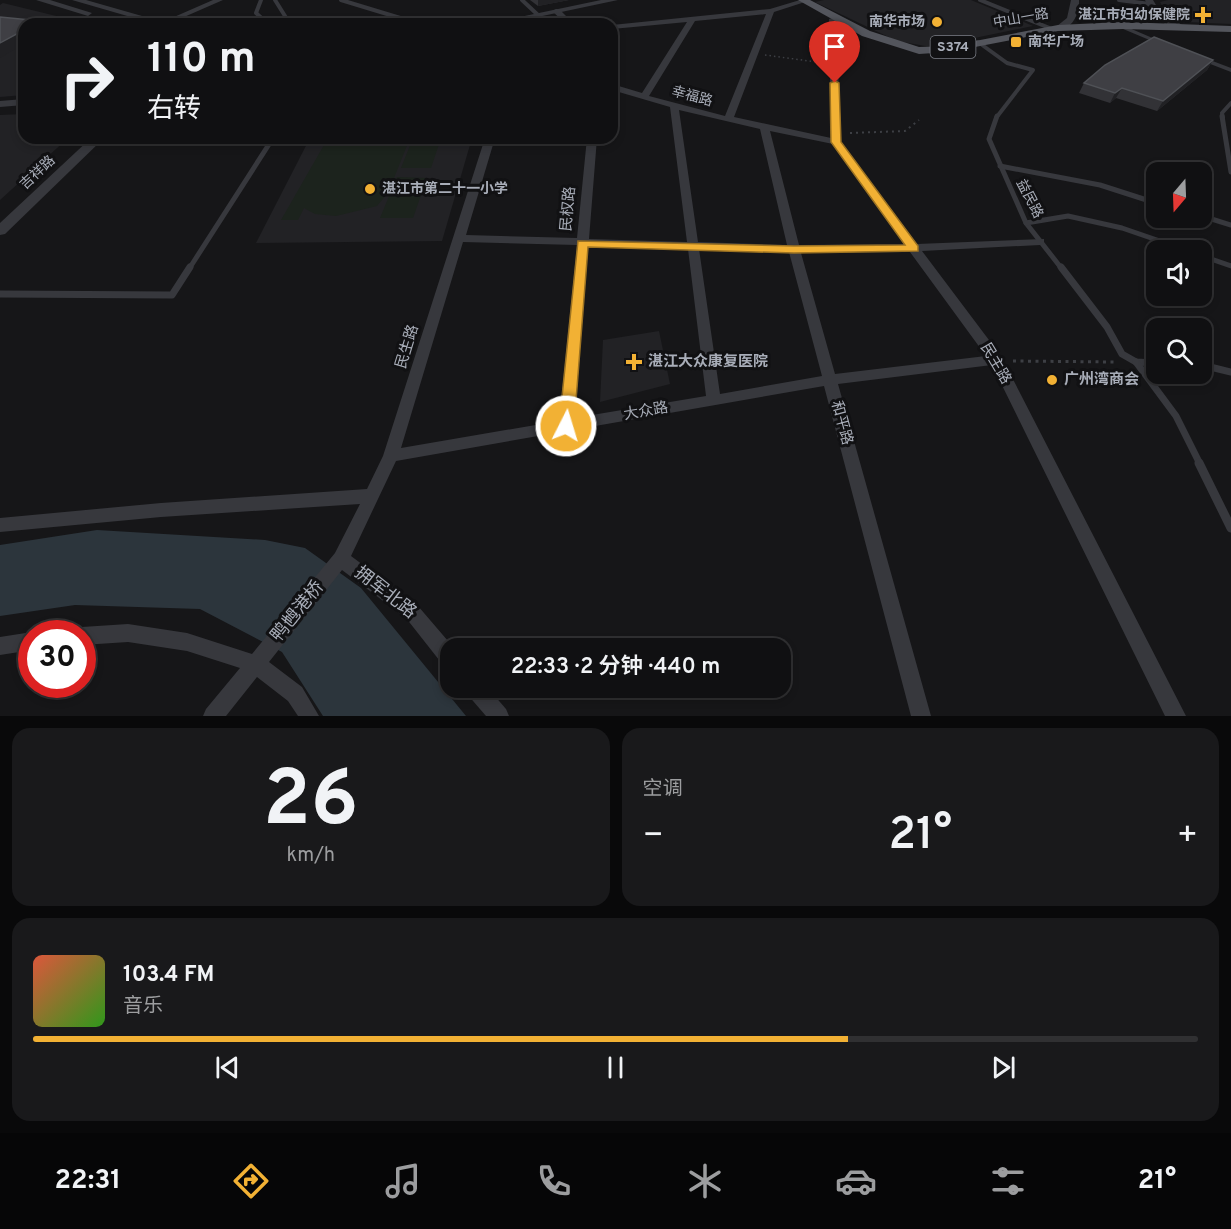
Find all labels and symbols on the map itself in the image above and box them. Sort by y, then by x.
street label: 中山一路 [992,6,1050,32]
place label: 湛江市妇幼保健院 [1078,6,1190,24]
marker: 湛江市妇幼保健院 [1194,6,1212,24]
place label: 南华市场 [869,13,925,31]
marker: 南华市场 [930,15,944,29]
pin [809,21,860,83]
place label: 南华广场 [1028,33,1084,51]
marker: 南华广场 [1009,35,1023,49]
road number: S374 [930,36,976,58]
street label: 幸福路 [670,83,714,111]
street label: 吉祥路 [17,152,59,194]
north arrow [1146,162,1212,228]
street label: 益民路 [1012,176,1046,222]
place label: 湛江市第二十一小学 [382,180,508,198]
marker: 湛江市第二十一小学 [363,182,377,196]
street label: 民权路 [558,186,580,232]
street label: 民生路 [392,323,424,371]
street label: 民主路 [975,340,1015,388]
marker: 湛江大众康复医院 [625,353,643,371]
place label: 湛江大众康复医院 [648,353,768,372]
place label: 广州湾商会 [1064,370,1139,390]
marker: 广州湾商会 [1045,373,1059,387]
position arrow [534,394,598,458]
street label: 大众路 [622,399,670,425]
street label: 和平路 [826,399,856,447]
street label: 拥军北路 [350,562,420,624]
street label: 鸭乸港桥 [266,577,330,647]
speed limit sign: 30 [18,620,96,698]

